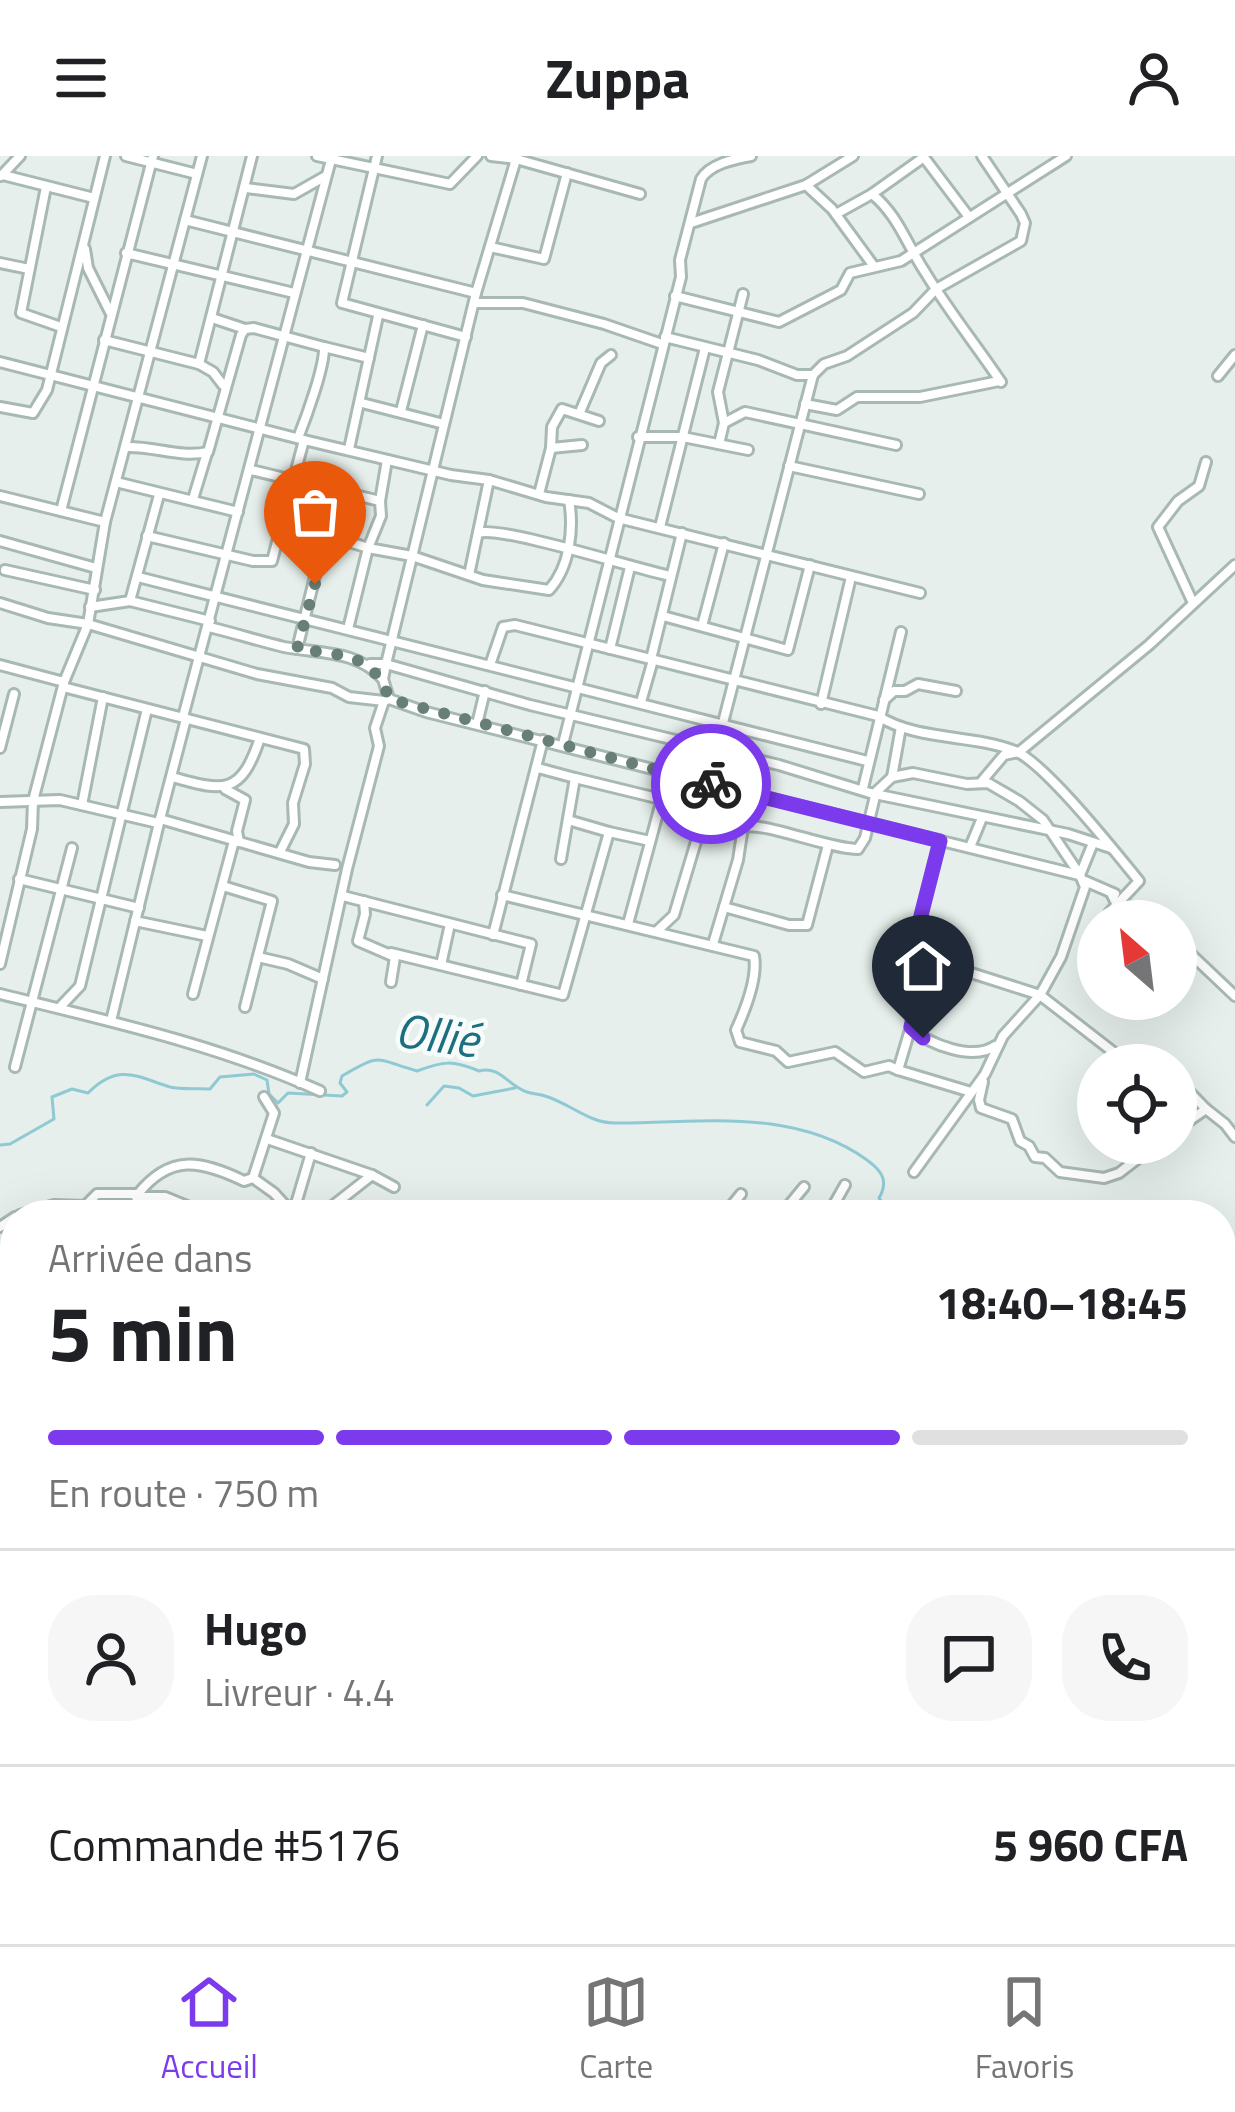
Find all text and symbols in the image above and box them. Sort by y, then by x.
text: Zuppa [545,37,690,119]
icon: menu [48,45,114,111]
icon: person [1121,45,1187,111]
pin [264,461,366,584]
icon: bag [282,479,348,545]
courier [651,724,771,844]
icon: bike [678,751,744,817]
north arrow [1077,900,1197,1020]
map controls [1077,900,1197,1164]
pin [872,915,974,1038]
icon: home [890,933,956,999]
water label: Ollié [391,993,487,1077]
button: locate [1077,1044,1197,1164]
text: Arrivée dans [48,1228,252,1287]
text: 18:40–18:45 [936,1268,1188,1336]
text: 5 min [48,1273,238,1391]
text: En route · 750 m [48,1463,319,1522]
text: Hugo [204,1594,307,1662]
button: person [48,1595,174,1721]
button: chat [906,1595,1032,1721]
button: phone [1062,1595,1188,1721]
text: Livreur · 4.4 [204,1662,395,1721]
text: Commande #5176 [48,1810,400,1878]
text: 5 960 CFA [993,1810,1188,1878]
tab: Accueil [161,1969,258,2091]
tab: Carte [579,1969,653,2091]
tab: Favoris [975,1969,1074,2091]

